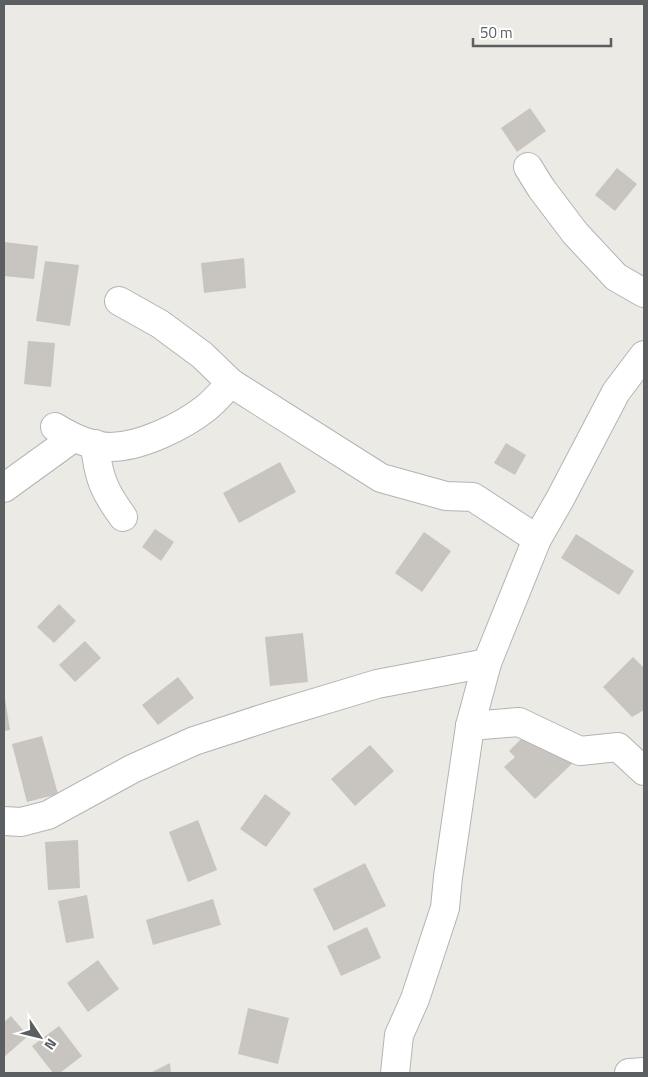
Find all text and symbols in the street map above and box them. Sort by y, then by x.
scale bar [473,15,610,47]
text: 50 m [480,21,513,44]
north arrow [15,1012,65,1062]
text: N [40,1035,62,1055]

